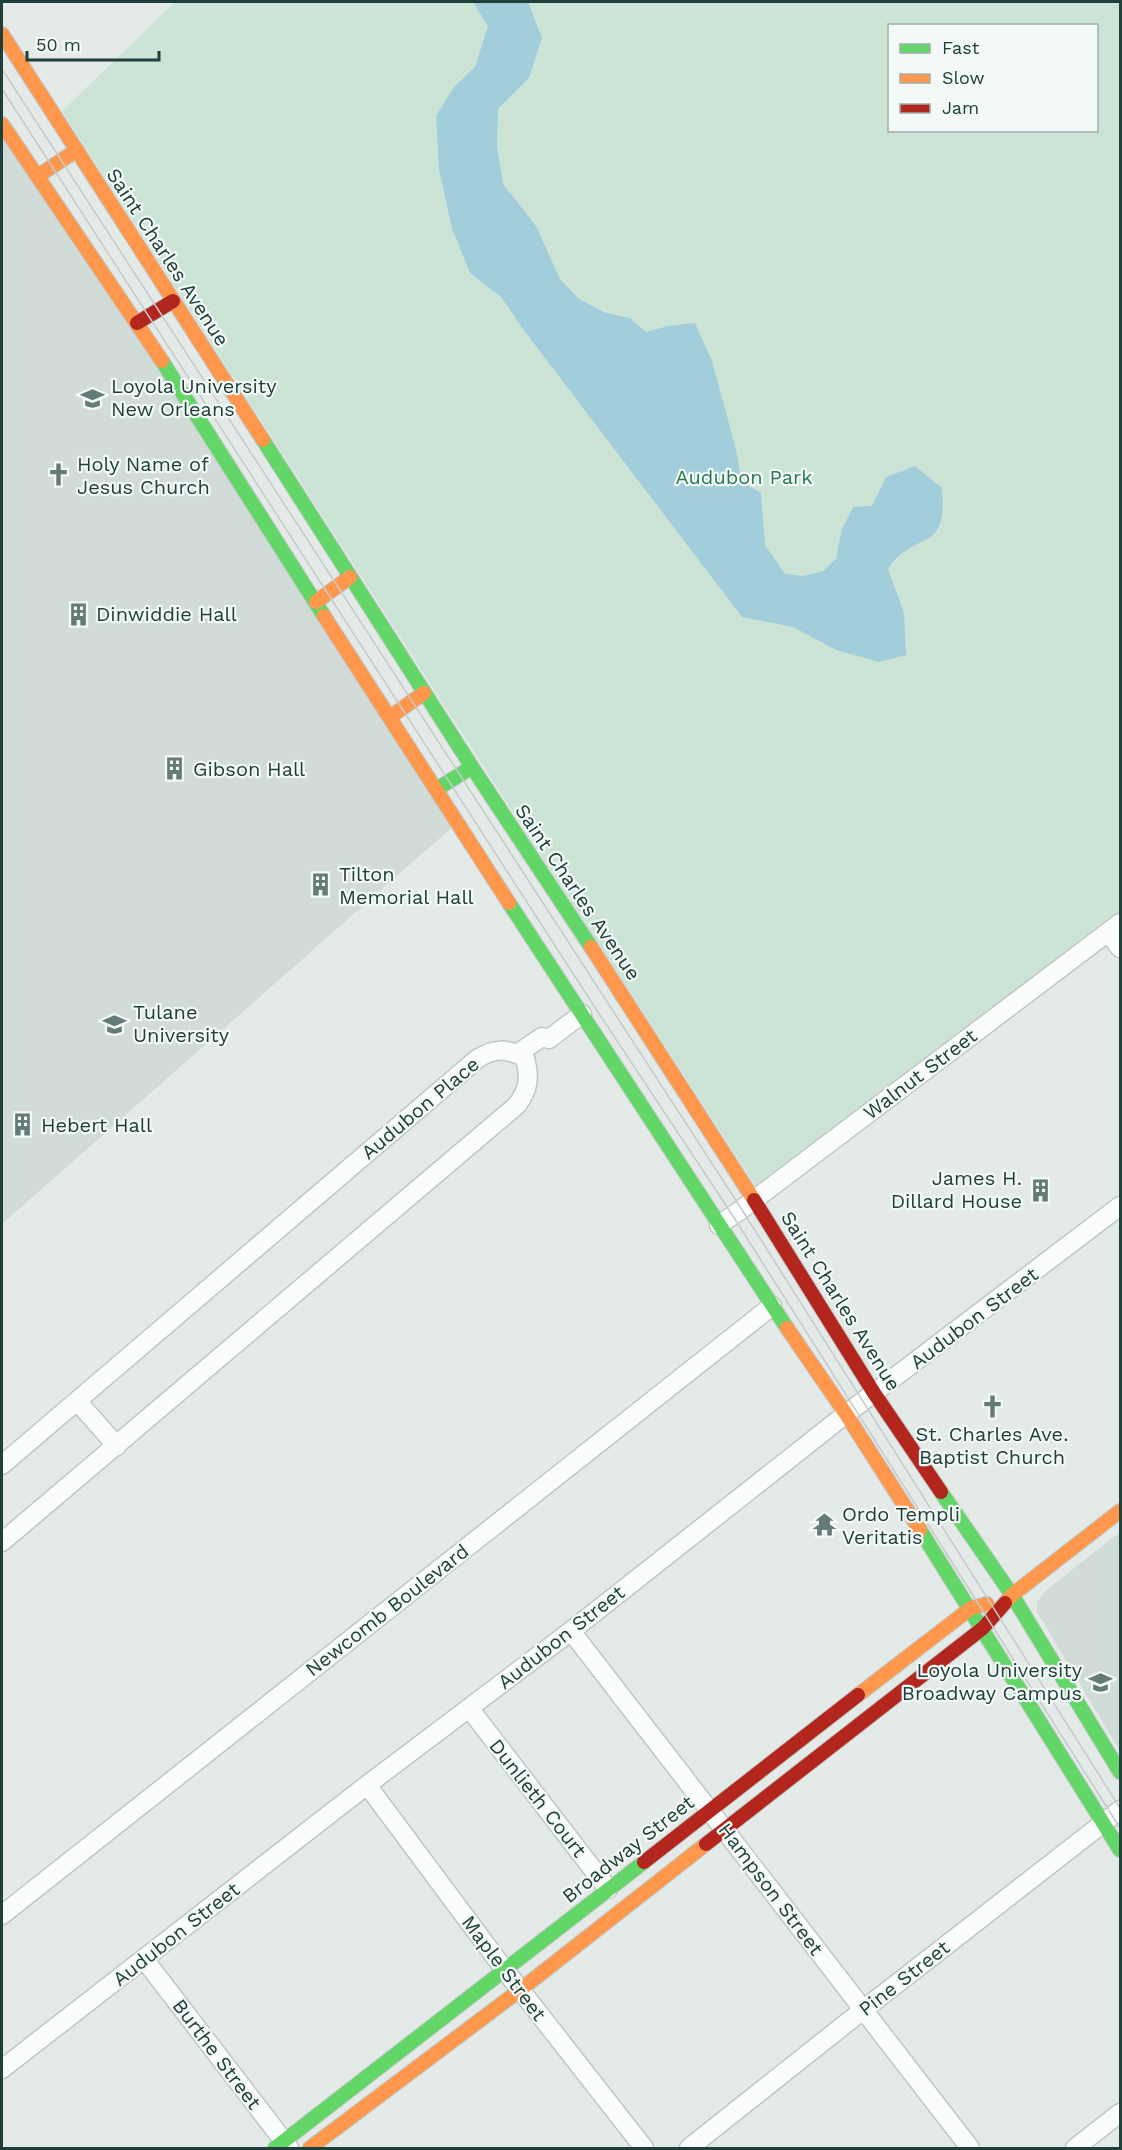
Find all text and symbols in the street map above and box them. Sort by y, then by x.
scale bar [27,24,159,62]
legend [888,24,1098,132]
text: 50 m [36,34,81,55]
text: Fast [942,37,980,58]
text: Slow [942,67,985,88]
text: Jam [942,97,979,118]
street label: Saint Charles Avenue [101,164,235,350]
place label: Loyola University New Orleans [111,374,277,421]
school or university icon: Loyola University New Orleans [80,385,106,411]
place label: Holy Name of Jesus Church [77,452,210,499]
church icon: Holy Name of Jesus Church [46,462,72,488]
park label: Audubon Park [676,465,813,489]
building icon: Dinwiddie Hall [65,601,91,627]
place label: Dinwiddie Hall [96,602,237,626]
building icon: Gibson Hall [162,756,188,782]
place label: Gibson Hall [193,757,305,781]
street label: Saint Charles Avenue [510,799,646,985]
place label: Tilton Memorial Hall [339,862,474,909]
building icon: Tilton Memorial Hall [308,872,334,898]
place label: Tulane University [133,1000,230,1047]
school or university icon: Tulane University [102,1011,128,1037]
street label: Walnut Street [858,1023,982,1125]
street label: Audubon Place [356,1052,484,1164]
building icon: Hebert Hall [10,1112,36,1138]
place label: Hebert Hall [41,1113,152,1137]
place label: James H. Dillard House [891,1166,1022,1213]
building icon: James H. Dillard House [1027,1177,1053,1203]
street label: Saint Charles Avenue [776,1207,906,1395]
street label: Audubon Street [905,1262,1043,1374]
church icon: St. Charles Ave. Baptist Church [979,1393,1005,1419]
place label: St. Charles Ave. Baptist Church [916,1422,1068,1469]
place label: Ordo Templi Veritatis [842,1502,960,1549]
temple icon: Ordo Templi Veritatis [811,1512,837,1538]
street label: Newcomb Boulevard [301,1539,473,1681]
street label: Audubon Street [493,1580,630,1694]
place label: Loyola University Broadway Campus [902,1658,1083,1705]
school or university icon: Loyola University Broadway Campus [1087,1669,1113,1695]
street label: Dunlieth Court [484,1734,592,1862]
street label: Broadway Street [557,1790,699,1908]
street label: Hampson Street [713,1818,829,1960]
street label: Audubon Street [108,1877,245,1991]
street label: Maple Street [457,1911,552,2026]
street label: Pine Street [854,1935,955,2021]
street label: Burthe Street [168,1994,267,2115]

